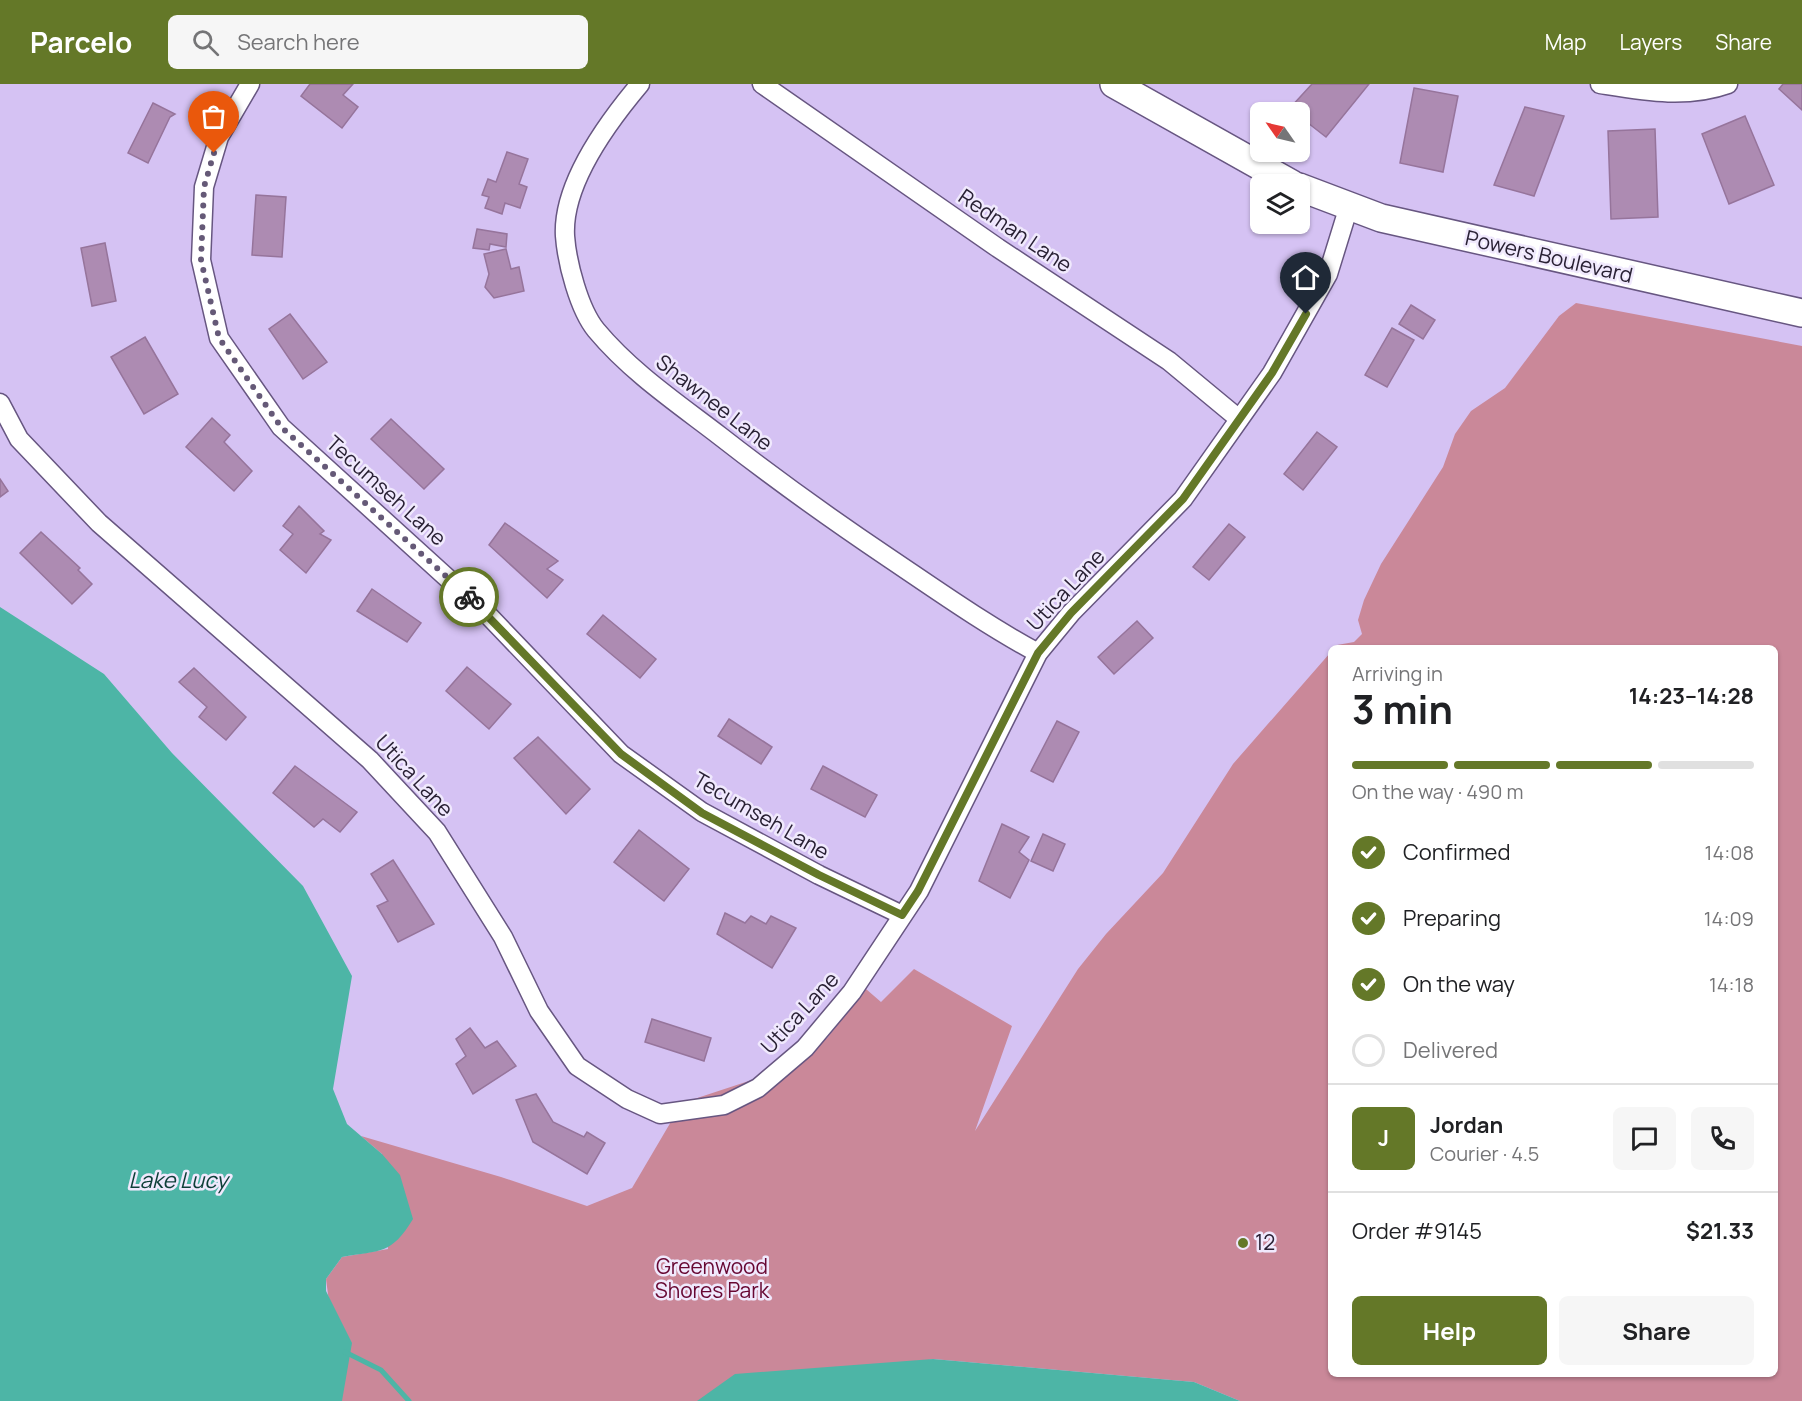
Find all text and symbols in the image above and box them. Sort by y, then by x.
search box [168,15,588,69]
text: Parcelo [30,23,132,61]
icon: search [189,26,222,59]
text: Search here [237,27,360,57]
text: Map [1545,28,1586,56]
text: Layers [1619,28,1682,56]
text: Share [1715,28,1772,56]
pin [188,91,239,153]
icon: bag [197,100,230,133]
north arrow [1250,102,1310,162]
map controls [1250,102,1310,234]
button: layers [1250,174,1310,234]
street label: Redman Lane [953,182,1078,278]
street label: Powers Boulevard [1463,223,1636,289]
pin [1280,252,1331,314]
icon: home [1289,261,1322,294]
street label: Shawnee Lane [650,348,779,457]
street label: Tecumseh Lane [321,429,453,552]
street label: Utica Lane [1020,542,1110,636]
courier [439,567,499,627]
icon: bike [453,581,486,614]
text: Arriving in [1352,660,1443,687]
text: 14:23–14:28 [1629,681,1754,711]
text: 3 min [1352,682,1453,736]
street label: Utica Lane [370,728,460,822]
street label: Tecumseh Lane [689,765,834,865]
text: On the way · 490 m [1352,778,1523,805]
icon: check [1352,836,1385,869]
text: Confirmed [1403,837,1511,867]
text: 14:08 [1705,839,1754,866]
icon: check [1352,902,1385,935]
text: Preparing [1403,903,1501,933]
text: 14:09 [1704,905,1754,932]
street label: Utica Lane [754,965,844,1059]
icon: check [1352,968,1385,1001]
text: On the way [1403,969,1515,999]
text: 14:18 [1709,971,1754,998]
text: Delivered [1403,1035,1498,1065]
button: chat [1613,1107,1676,1170]
button: phone [1691,1107,1754,1170]
text: Jordan [1430,1110,1503,1140]
text: J [1378,1123,1389,1153]
text: Courier · 4.5 [1430,1140,1539,1167]
water label: Lake Lucy [128,1165,231,1195]
text: Order #9145 [1352,1216,1482,1246]
text: $21.33 [1686,1216,1754,1246]
place label: 12 [1255,1228,1275,1256]
marker: 12 [1236,1236,1250,1250]
park label: Greenwood Shores Park [655,1252,770,1304]
button: Help [1352,1296,1547,1365]
button: Share [1559,1296,1754,1365]

